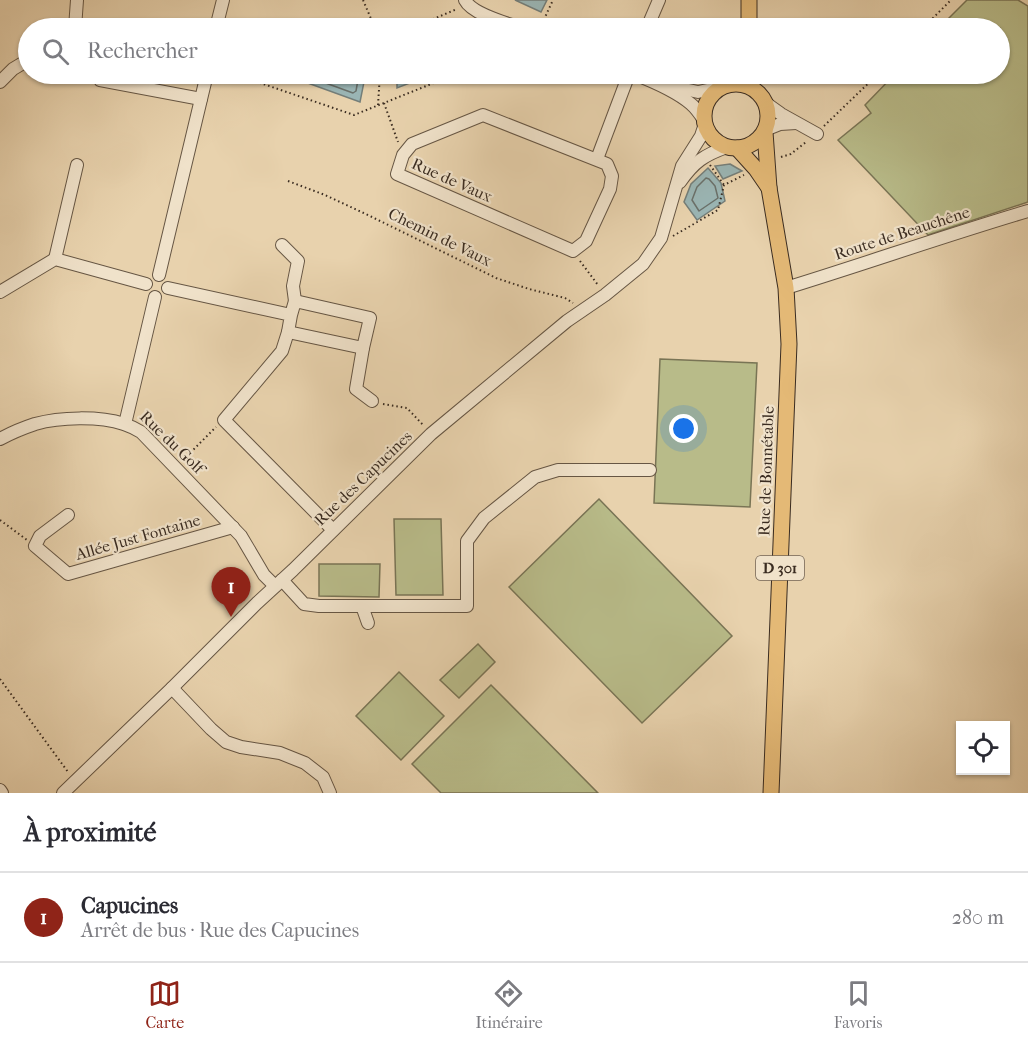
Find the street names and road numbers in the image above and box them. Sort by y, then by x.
street label: Rue de Vaux [409,154,496,206]
street label: Route de Beauchêne [832,202,972,264]
street label: Chemin de Vaux [385,204,495,270]
street label: Rue de Bonnétable [754,406,778,536]
street label: Rue du Golf [136,407,211,480]
street label: Rue des Capucines [310,427,416,529]
street label: Allée Just Fontaine [72,510,203,564]
road number: D 301 [756,556,804,580]

